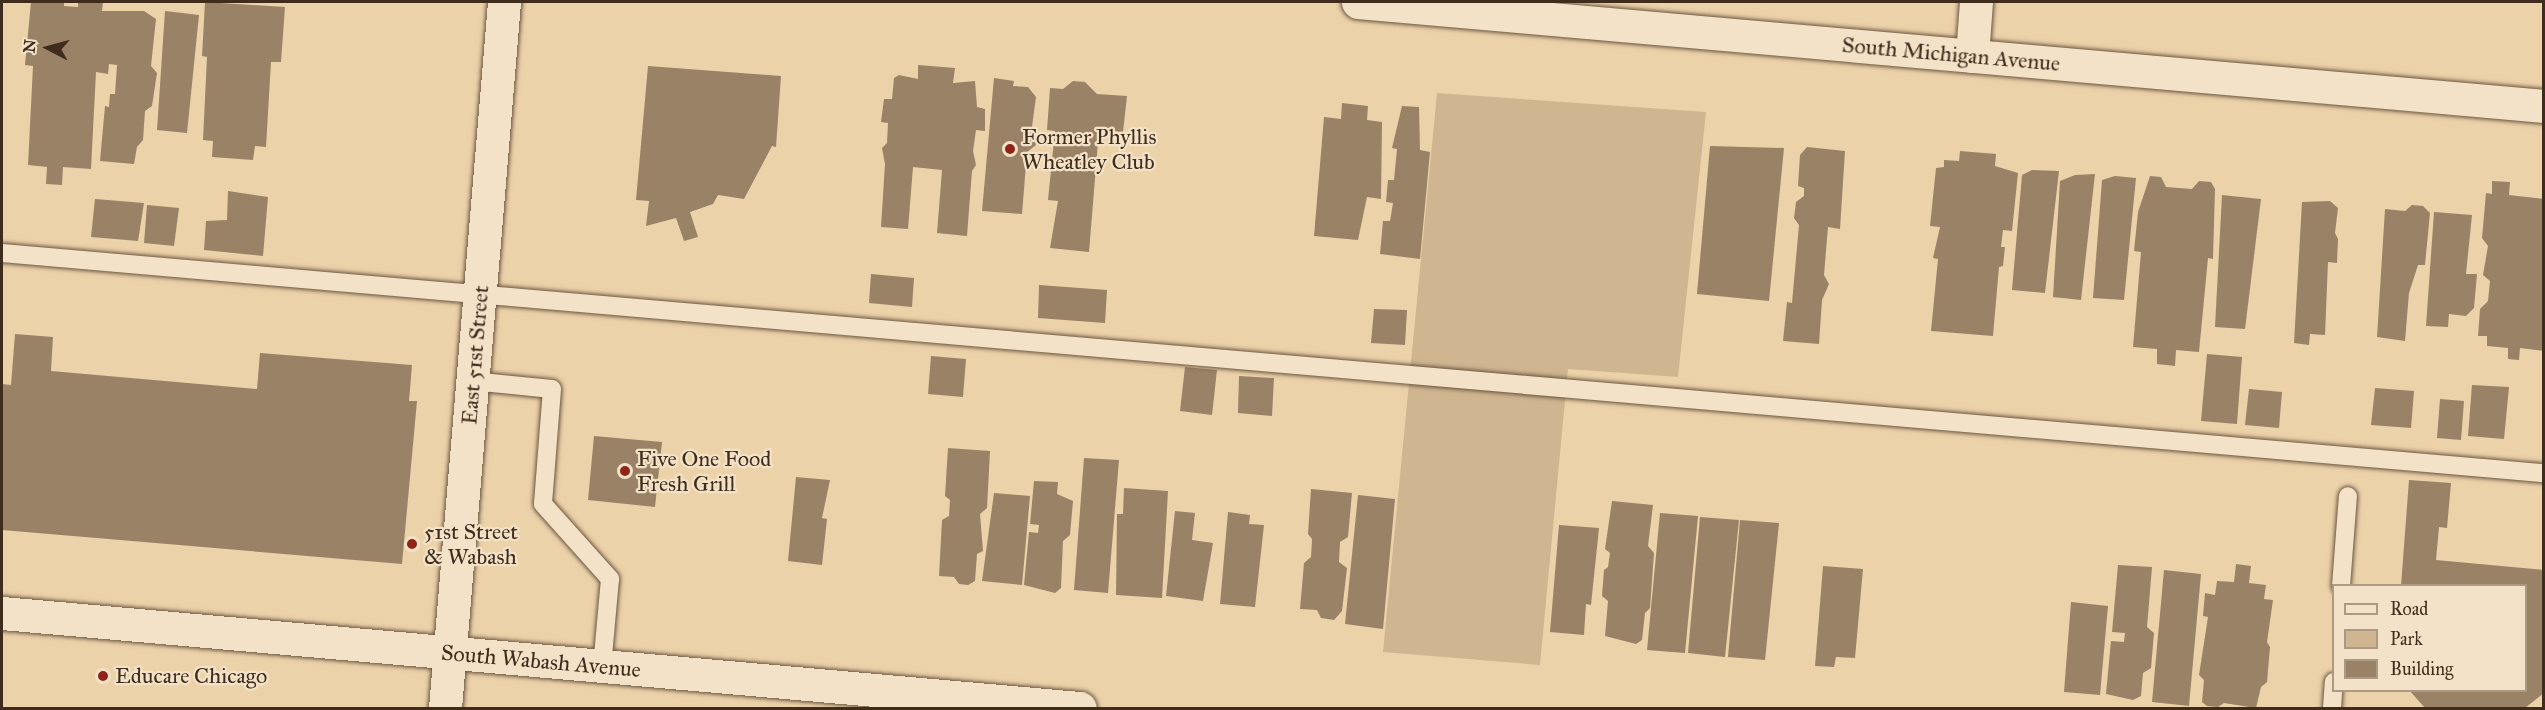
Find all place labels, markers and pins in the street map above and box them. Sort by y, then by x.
place label: Former Phyllis Wheatley Club [1022,123,1156,174]
marker: Former Phyllis Wheatley Club [1003,142,1017,156]
place label: Five One Food Fresh Grill [637,445,771,496]
marker: Five One Food Fresh Grill [618,464,632,478]
place label: 51st Street & Wabash [424,518,518,570]
marker: 51st Street & Wabash [405,537,419,551]
place label: Educare Chicago [115,663,267,689]
marker: Educare Chicago [96,669,110,683]

